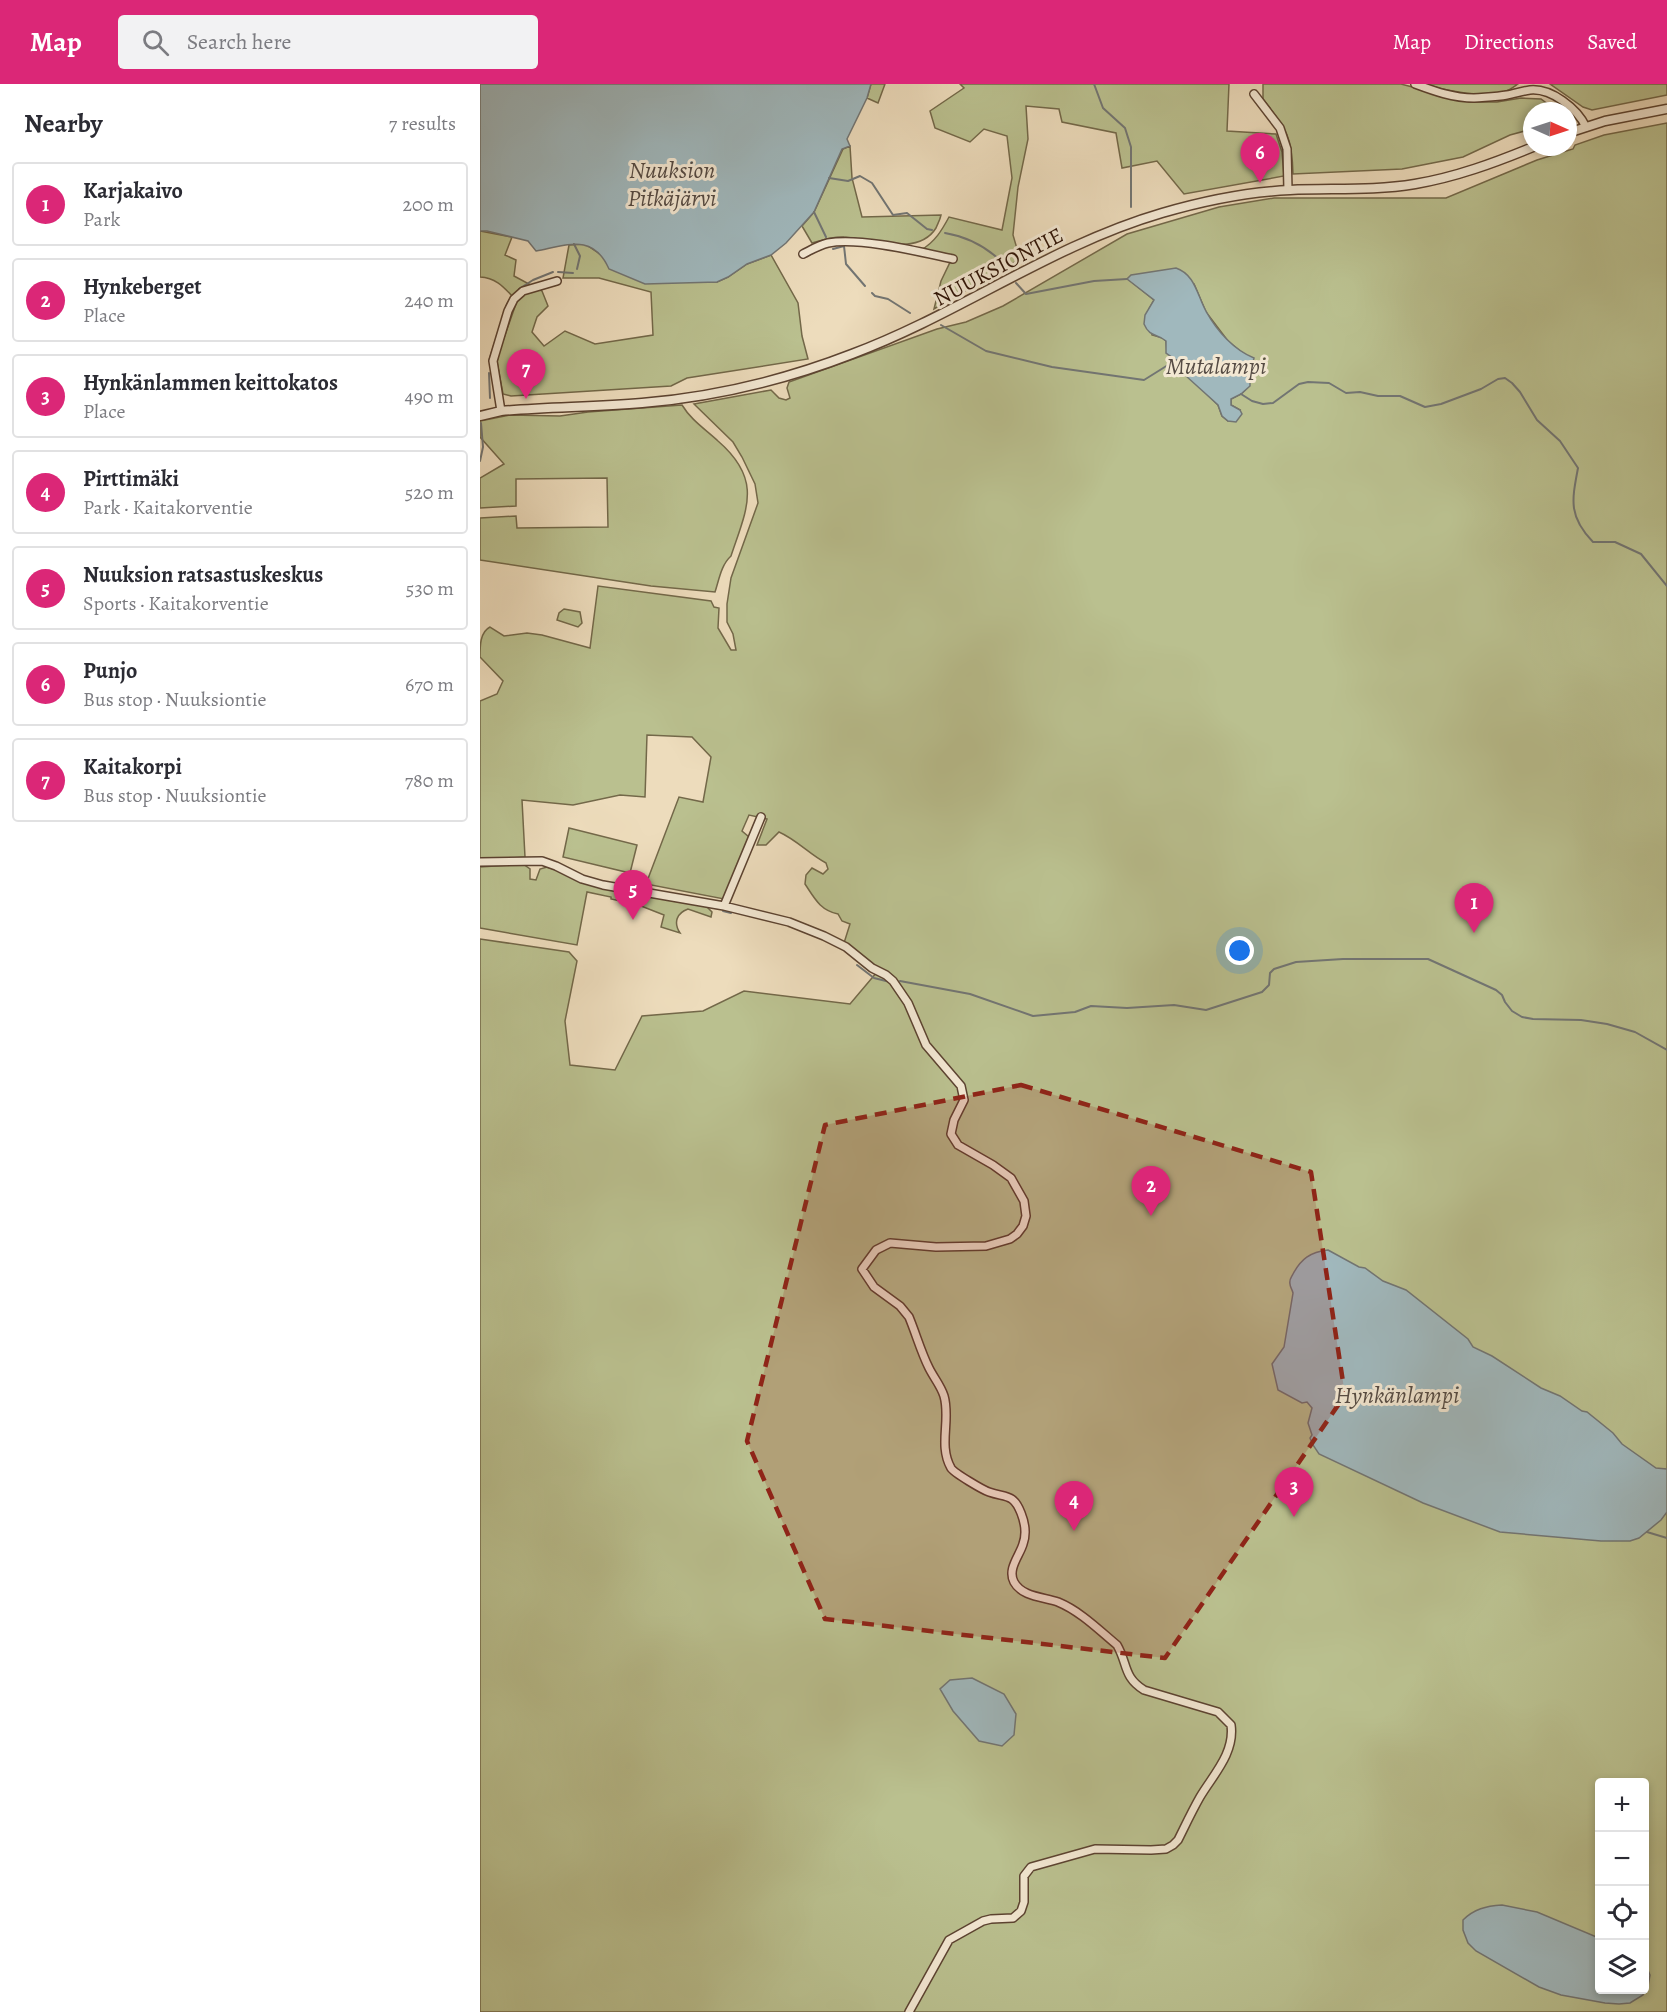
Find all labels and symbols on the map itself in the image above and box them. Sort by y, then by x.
north arrow [1523,102,1577,156]
pin: 6 [1240,134,1280,183]
water label: Nuuksion Pitkäjärvi [628,154,716,214]
street label: NUUKSIONTIE [928,220,1069,314]
pin: 7 [506,350,546,399]
water label: Mutalampi [1166,350,1266,382]
pin: 5 [614,870,652,920]
pin: 1 [1454,884,1494,933]
your location [1225,936,1254,965]
pin: 2 [1132,1166,1170,1216]
water label: Hynkänlampi [1335,1379,1459,1411]
pin: 3 [1274,1468,1314,1517]
pin: 4 [1054,1482,1094,1531]

